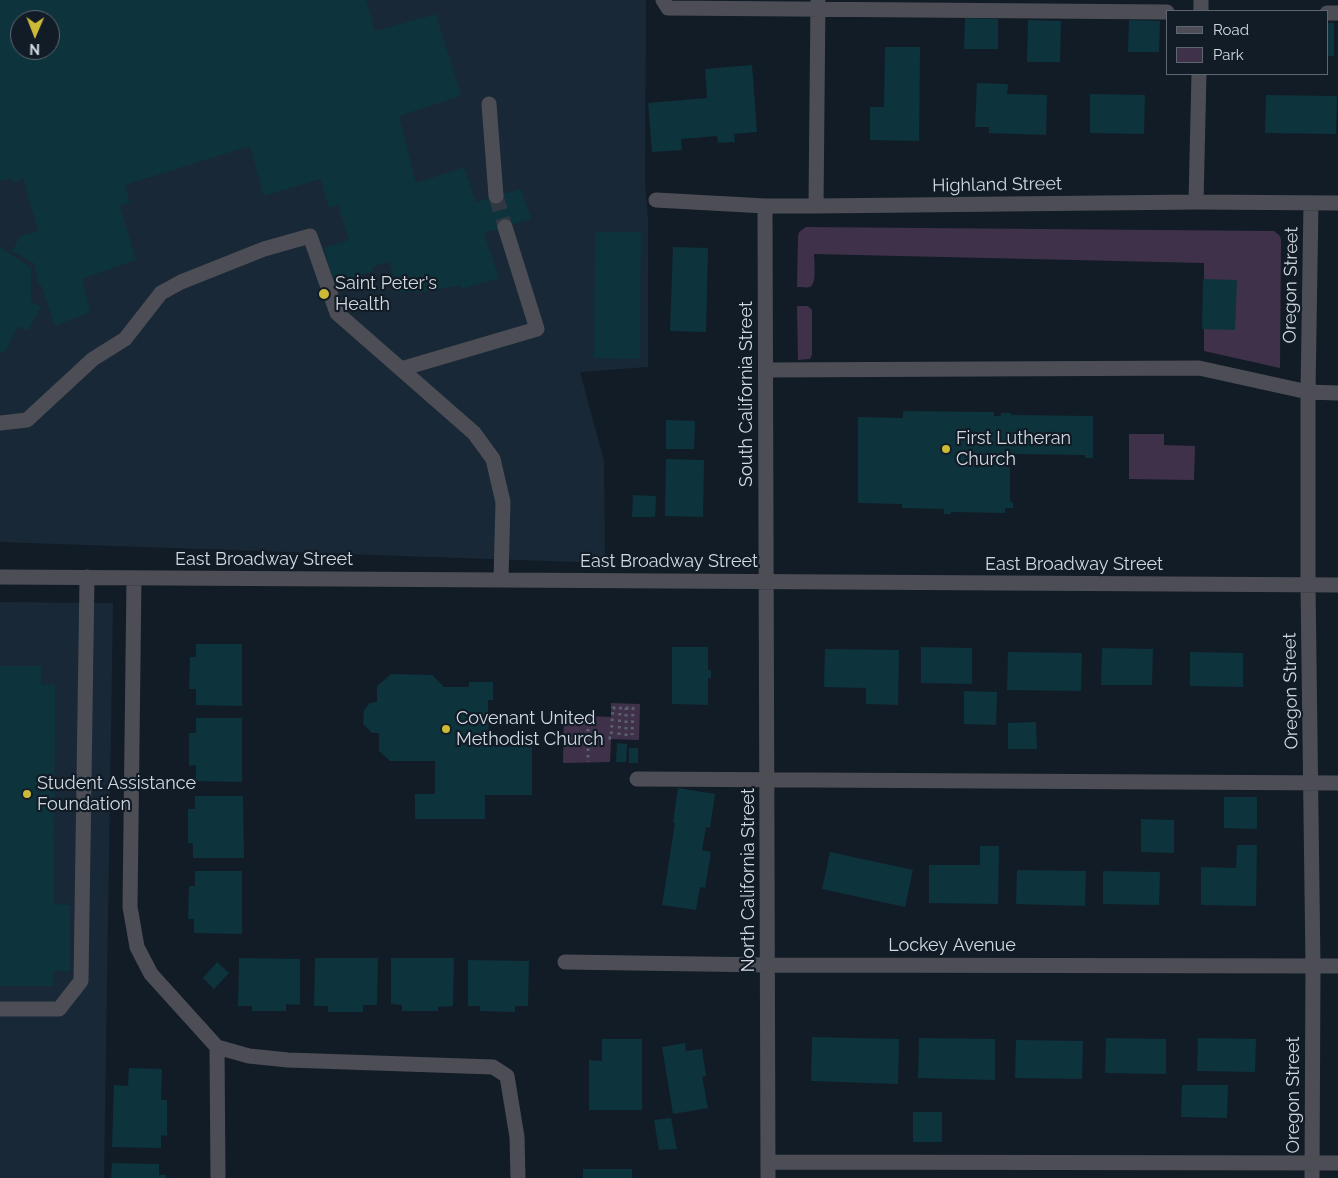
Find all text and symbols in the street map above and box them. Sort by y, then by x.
north arrow [10,10,60,60]
legend [1166,10,1328,75]
text: Road [1213,21,1249,39]
text: N [29,41,40,57]
text: Park [1213,46,1244,64]
street label: Highland Street [932,173,1062,197]
street label: Oregon Street [1279,226,1303,344]
place label: Saint Peter's Health [335,273,437,316]
marker: Saint Peter's Health [317,287,331,301]
street label: South California Street [736,301,758,487]
place label: First Lutheran Church [956,428,1071,470]
marker: First Lutheran Church [940,443,952,455]
street label: East Broadway Street [175,549,353,571]
street label: East Broadway Street [580,551,758,573]
street label: East Broadway Street [985,554,1163,576]
street label: Oregon Street [1279,632,1303,750]
place label: Covenant United Methodist Church [456,708,604,751]
marker: Covenant United Methodist Church [440,723,452,735]
place label: Student Assistance Foundation [37,773,196,816]
marker: Student Assistance Foundation [21,788,33,800]
street label: North California Street [738,788,760,972]
street label: Lockey Avenue [888,935,1016,957]
street label: Oregon Street [1283,1037,1305,1153]

